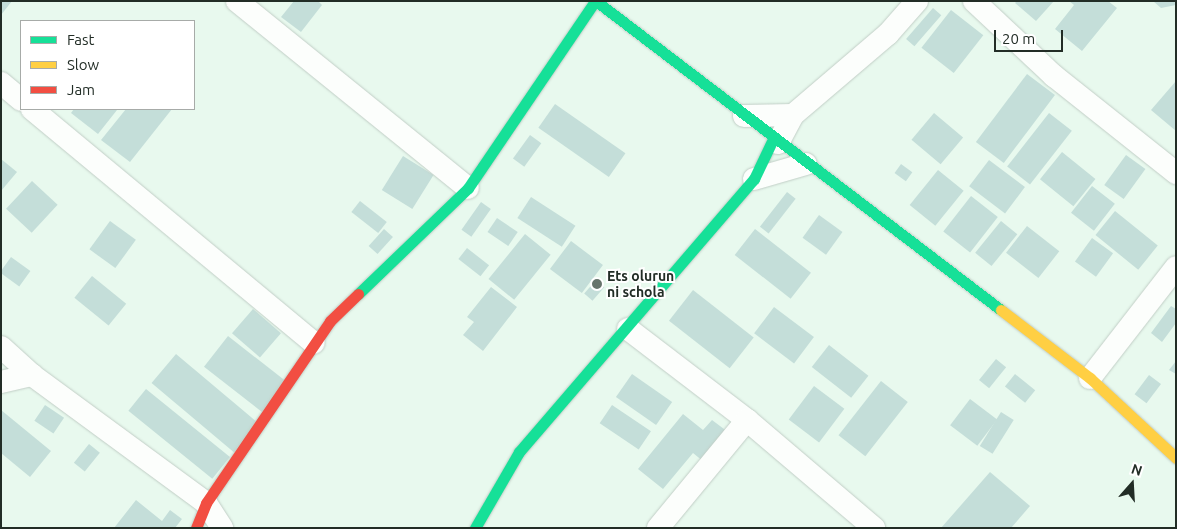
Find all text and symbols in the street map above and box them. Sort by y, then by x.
legend [20,20,195,110]
scale bar [997,20,1066,52]
text: 20 m [1002,30,1035,47]
text: Fast [67,31,94,48]
text: Slow [67,56,99,73]
text: Jam [67,81,95,98]
place label: Ets olurun ni schola [607,268,674,300]
marker: Ets olurun ni schola [591,278,603,290]
north arrow [1107,459,1157,509]
text: N [1129,461,1144,479]

